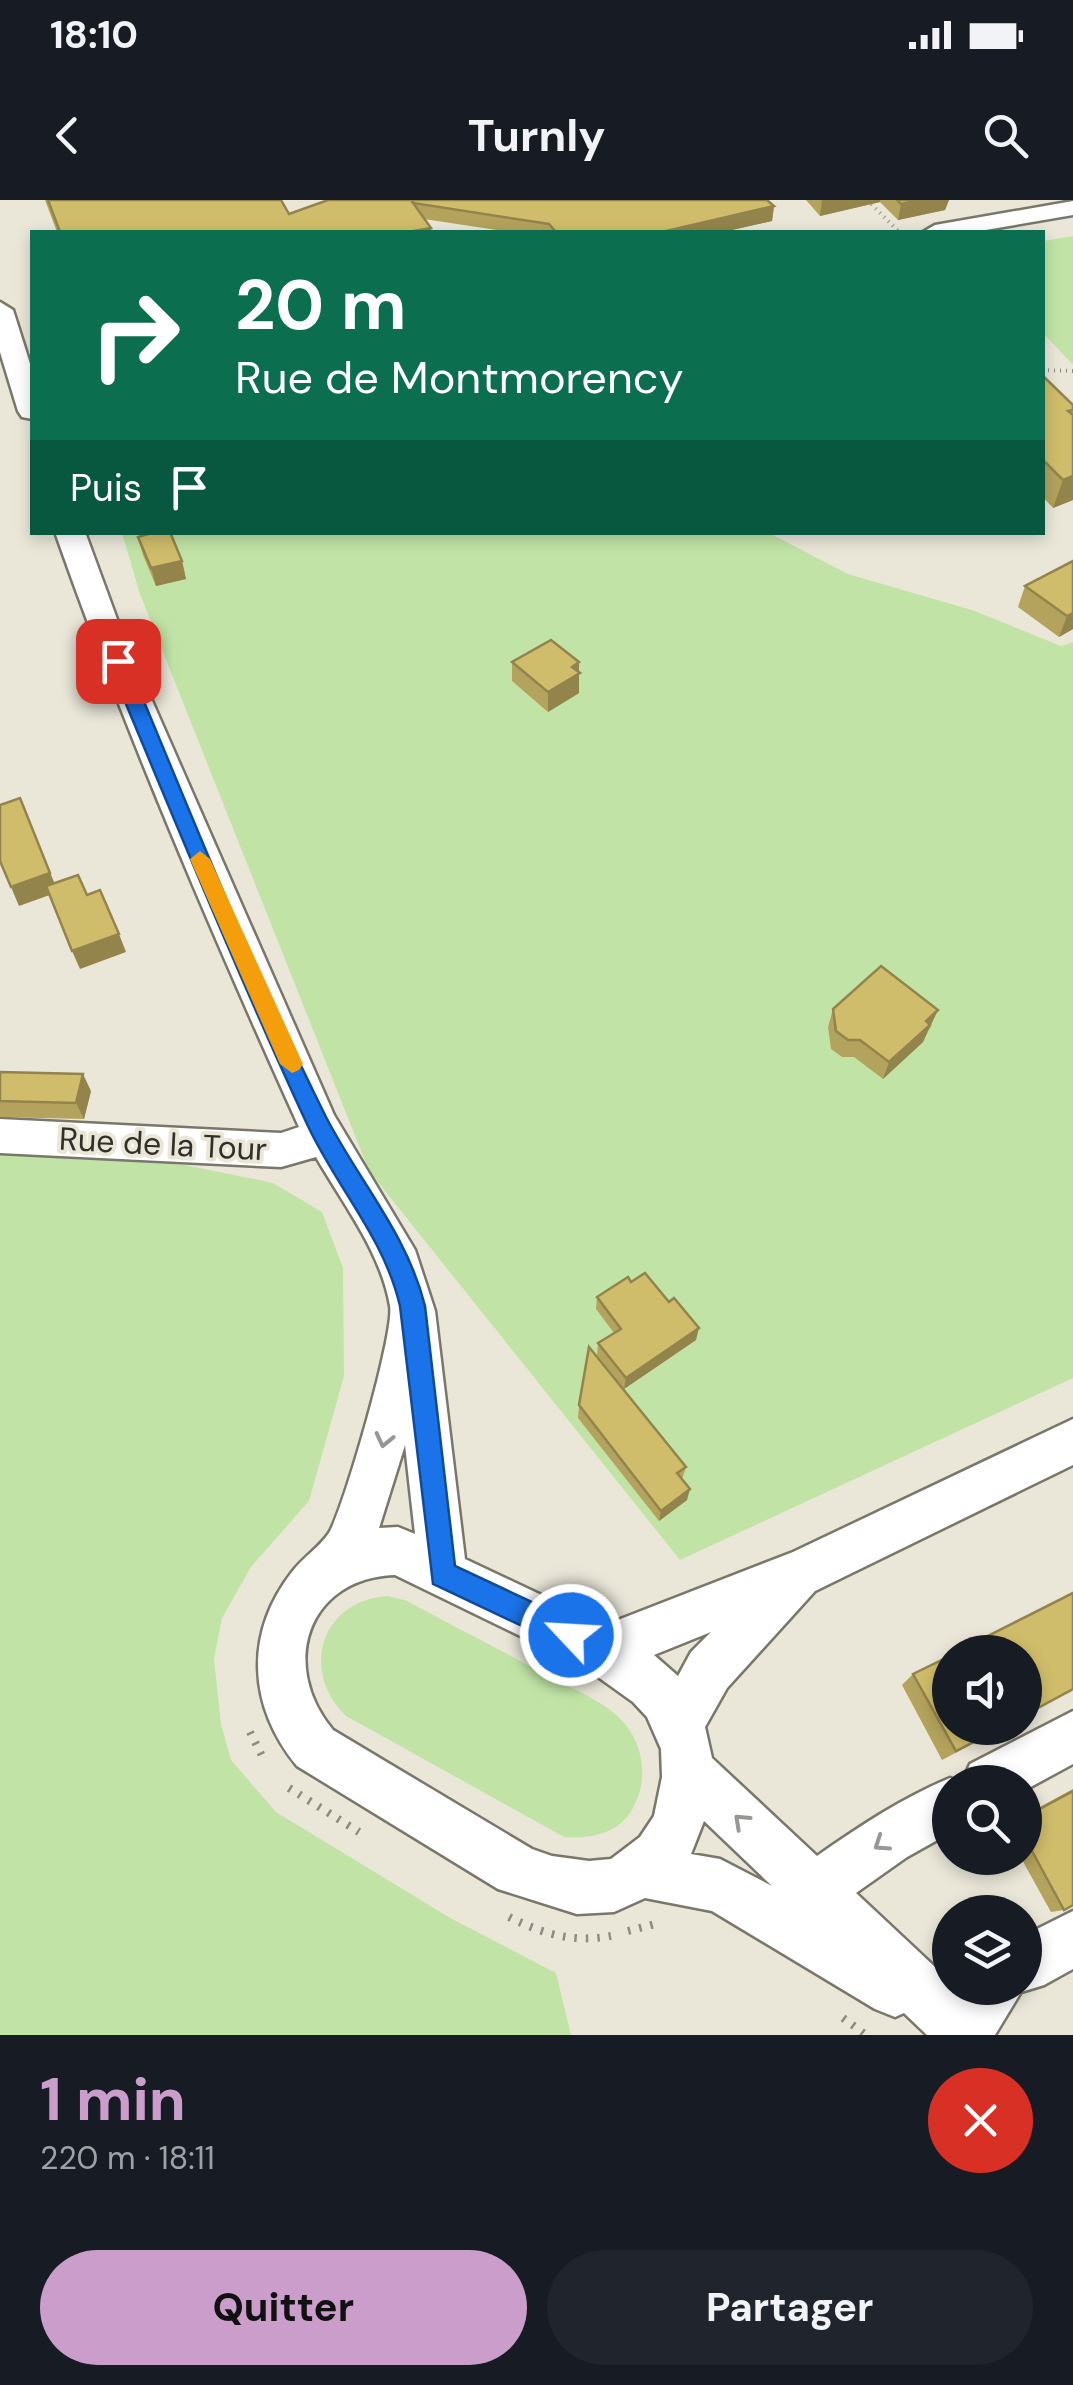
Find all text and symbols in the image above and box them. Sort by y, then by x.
text: 18:10 [50,10,138,60]
text: Turnly [468,106,605,165]
icon: back [40,108,95,163]
icon: search [978,108,1033,163]
text: 20 m [235,260,407,351]
icon: right [70,270,200,400]
text: Rue de Montmorency [235,348,684,407]
icon: arrive [162,460,217,515]
text: Puis [70,463,142,513]
pin [76,619,161,704]
icon: arrive [91,634,146,689]
street label: Rue de la Tour [58,1118,268,1170]
one-way arrow [374,1431,395,1448]
position arrow [519,1583,623,1687]
map controls [932,1635,1042,2005]
button: sound [932,1635,1042,1745]
button: search [932,1765,1042,1875]
one-way arrow [734,1815,753,1833]
one-way arrow [873,1832,892,1850]
button: layers [932,1895,1042,2005]
text: 1 min [40,2060,186,2139]
button: close [928,2068,1033,2173]
text: 220 m · 18:11 [40,2137,215,2179]
button: Quitter [40,2250,527,2365]
button: Partager [547,2250,1033,2365]

